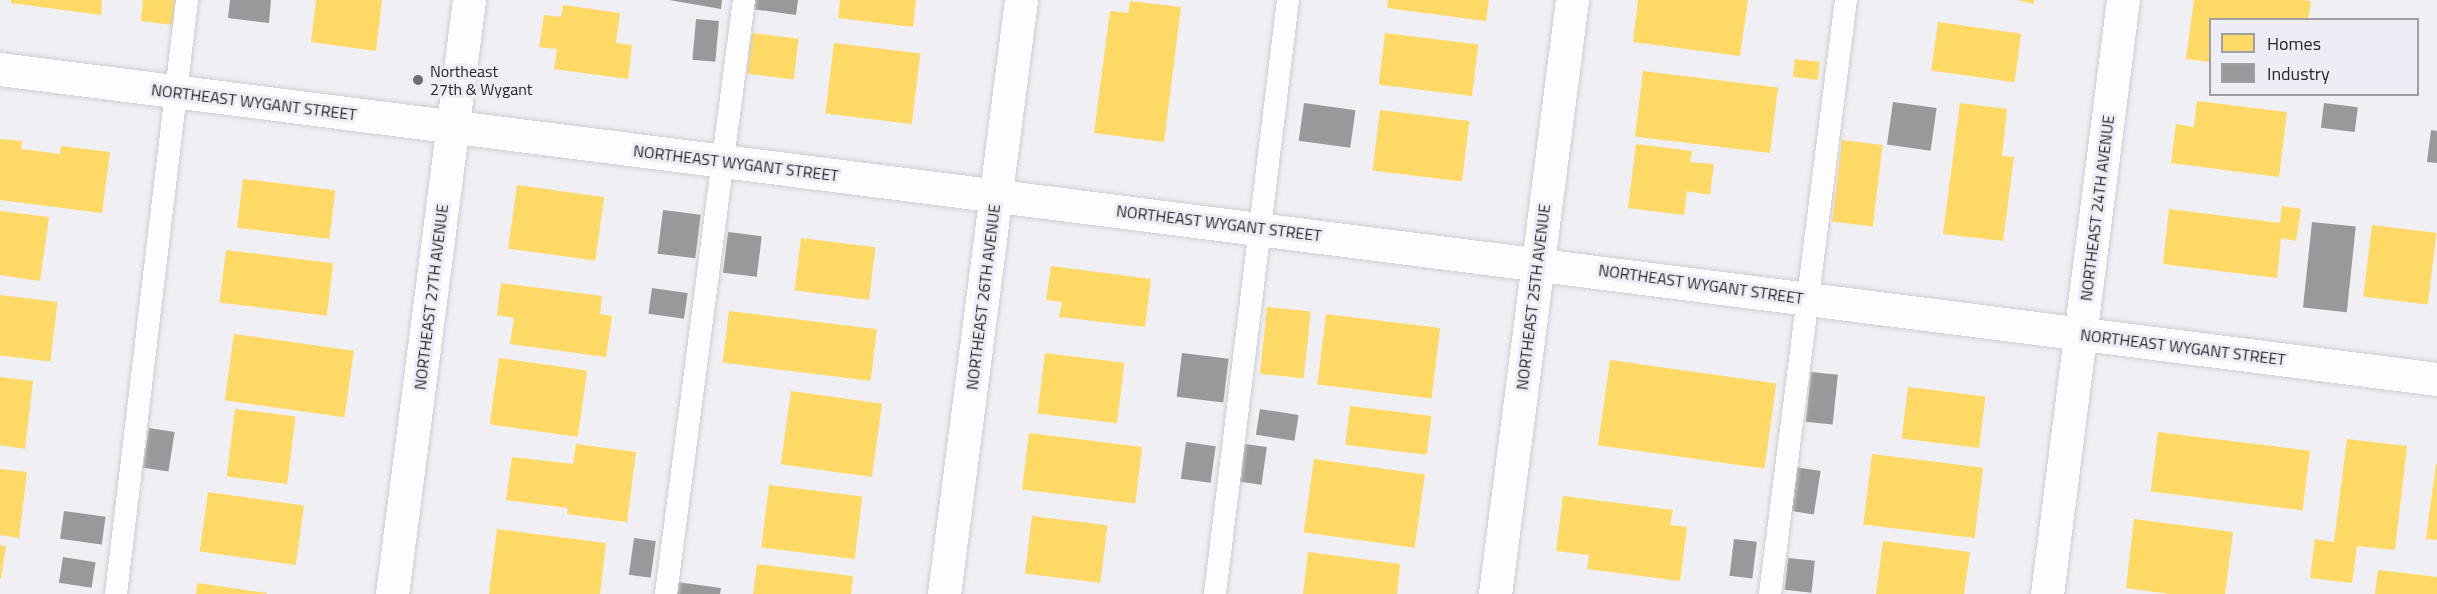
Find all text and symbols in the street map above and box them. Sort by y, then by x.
legend [2209,18,2419,96]
text: Homes [2267,30,2321,57]
text: Industry [2267,60,2330,87]
place label: Northeast 27th & Wygant [430,61,532,99]
marker: Northeast 27th & Wygant [411,73,425,87]
street label: NORTHEAST WYGANT STREET [150,80,358,124]
street label: NORTHEAST 24TH AVENUE [2076,114,2118,302]
street label: NORTHEAST WYGANT STREET [632,141,840,185]
street label: NORTHEAST WYGANT STREET [1115,201,1323,245]
street label: NORTHEAST 27TH AVENUE [410,203,452,391]
street label: NORTHEAST 26TH AVENUE [962,203,1004,391]
street label: NORTHEAST 25TH AVENUE [1512,203,1554,391]
street label: NORTHEAST WYGANT STREET [1597,260,1805,308]
street label: NORTHEAST WYGANT STREET [2079,325,2287,369]

